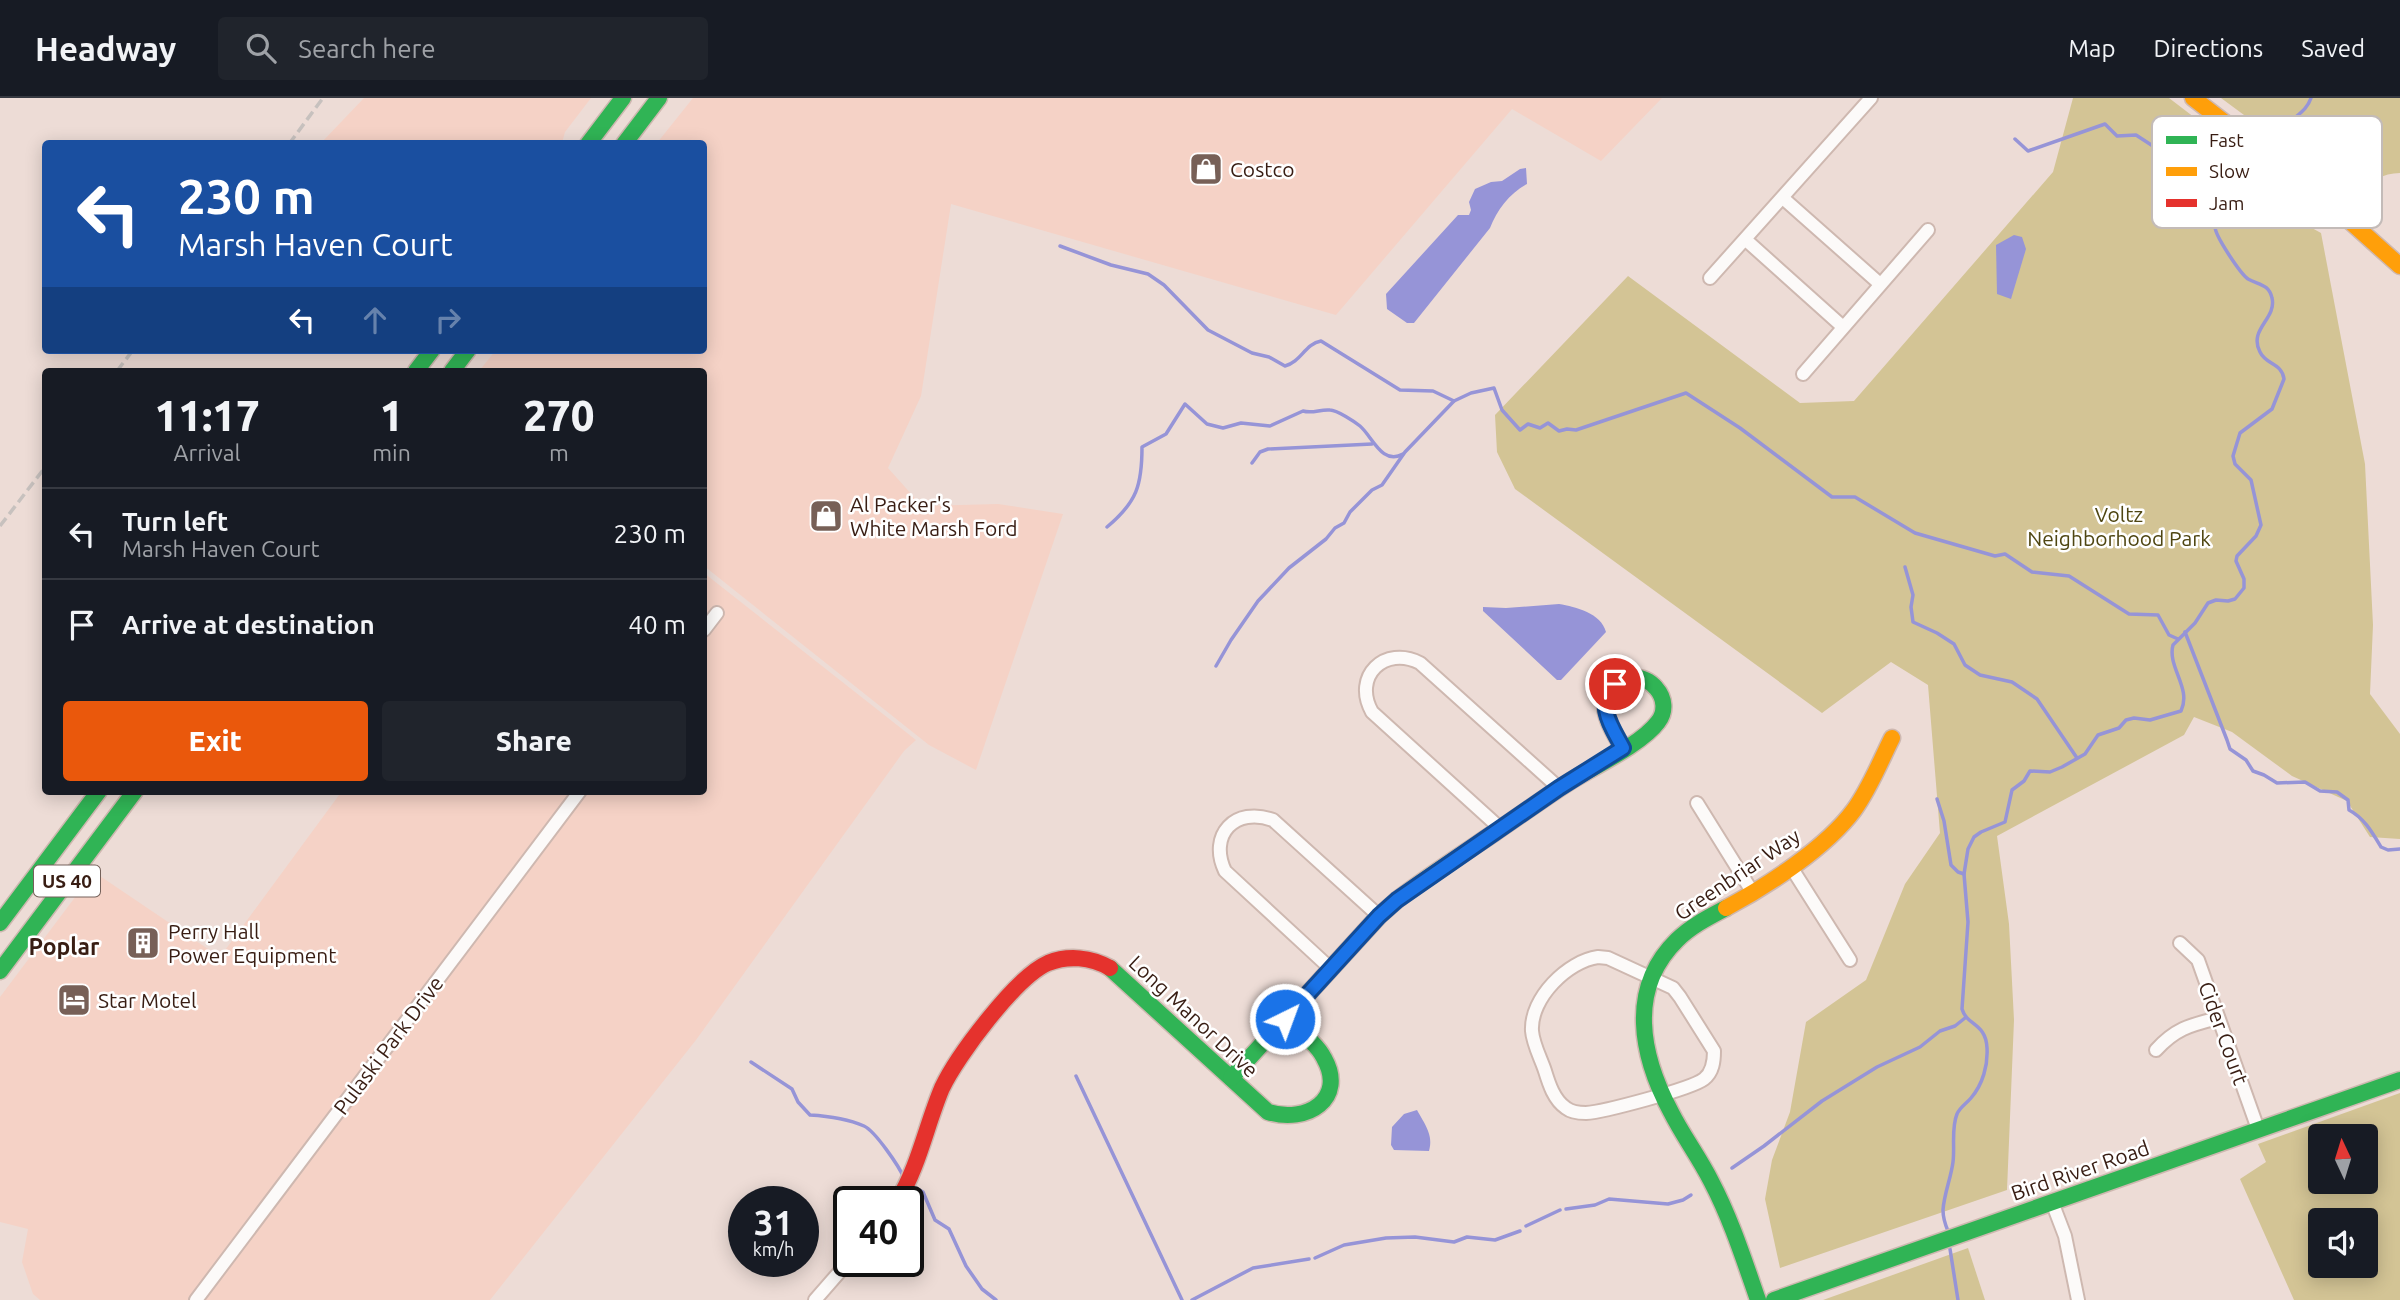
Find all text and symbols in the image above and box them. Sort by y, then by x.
search box [218,17,708,80]
icon: search [242,29,280,67]
text: Headway [35,30,176,67]
text: Search here [298,34,436,63]
text: Map [2068,35,2115,62]
text: Directions [2153,35,2263,62]
text: Saved [2301,35,2365,62]
legend [2152,116,2382,228]
text: Fast [2209,129,2244,151]
shop icon: Costco [1187,150,1225,188]
place label: Costco [1230,157,1294,181]
text: Slow [2209,160,2250,182]
icon: left [63,168,154,259]
text: 230 m [178,168,315,223]
text: Jam [2209,192,2245,214]
text: Marsh Haven Court [178,226,453,262]
icon: left [283,301,321,339]
icon: ahead [356,301,394,339]
icon: right [429,301,467,339]
text: 11:17 [155,392,260,439]
text: 1 [380,392,403,439]
text: 270 [523,392,594,439]
text: Arrival [174,440,241,465]
text: min [372,440,411,465]
text: m [549,440,569,465]
place label: Al Packer's White Marsh Ford [850,492,1018,540]
shop icon: Al Packer's White Marsh Ford [807,497,845,535]
park label: Voltz Neighborhood Park [2027,502,2211,550]
text: Turn left [122,507,228,536]
icon: left [63,515,101,553]
text: 230 m [614,519,686,548]
text: Marsh Haven Court [122,536,319,561]
icon: arrive [63,606,101,644]
text: Arrive at destination [122,610,375,639]
text: 40 m [628,610,686,639]
pin [1585,654,1645,714]
icon: arrive [1596,665,1634,703]
button: Exit [63,701,368,781]
button: Share [382,701,686,781]
street label: Greenbriar Way [1670,823,1804,925]
road number: US 40 [34,866,100,896]
place label: Perry Hall Power Equipment [168,919,337,967]
building icon: Perry Hall Power Equipment [124,924,162,962]
district label: Poplar [28,934,100,959]
street label: Long Manor Drive [1125,950,1263,1082]
street label: Pulaski Park Drive [328,971,448,1119]
street label: Cider Court [2194,978,2254,1088]
hotel icon: Star Motel [55,981,93,1019]
position arrow [1248,982,1322,1056]
place label: Star Motel [98,988,197,1012]
north arrow [2308,1124,2378,1194]
map controls [2308,1124,2378,1278]
street label: Bird River Road [2008,1135,2152,1205]
speed limit sign: 40 [833,1186,924,1277]
text: 31 [754,1202,793,1242]
button: sound [2308,1208,2378,1278]
text: km/h [753,1239,794,1259]

